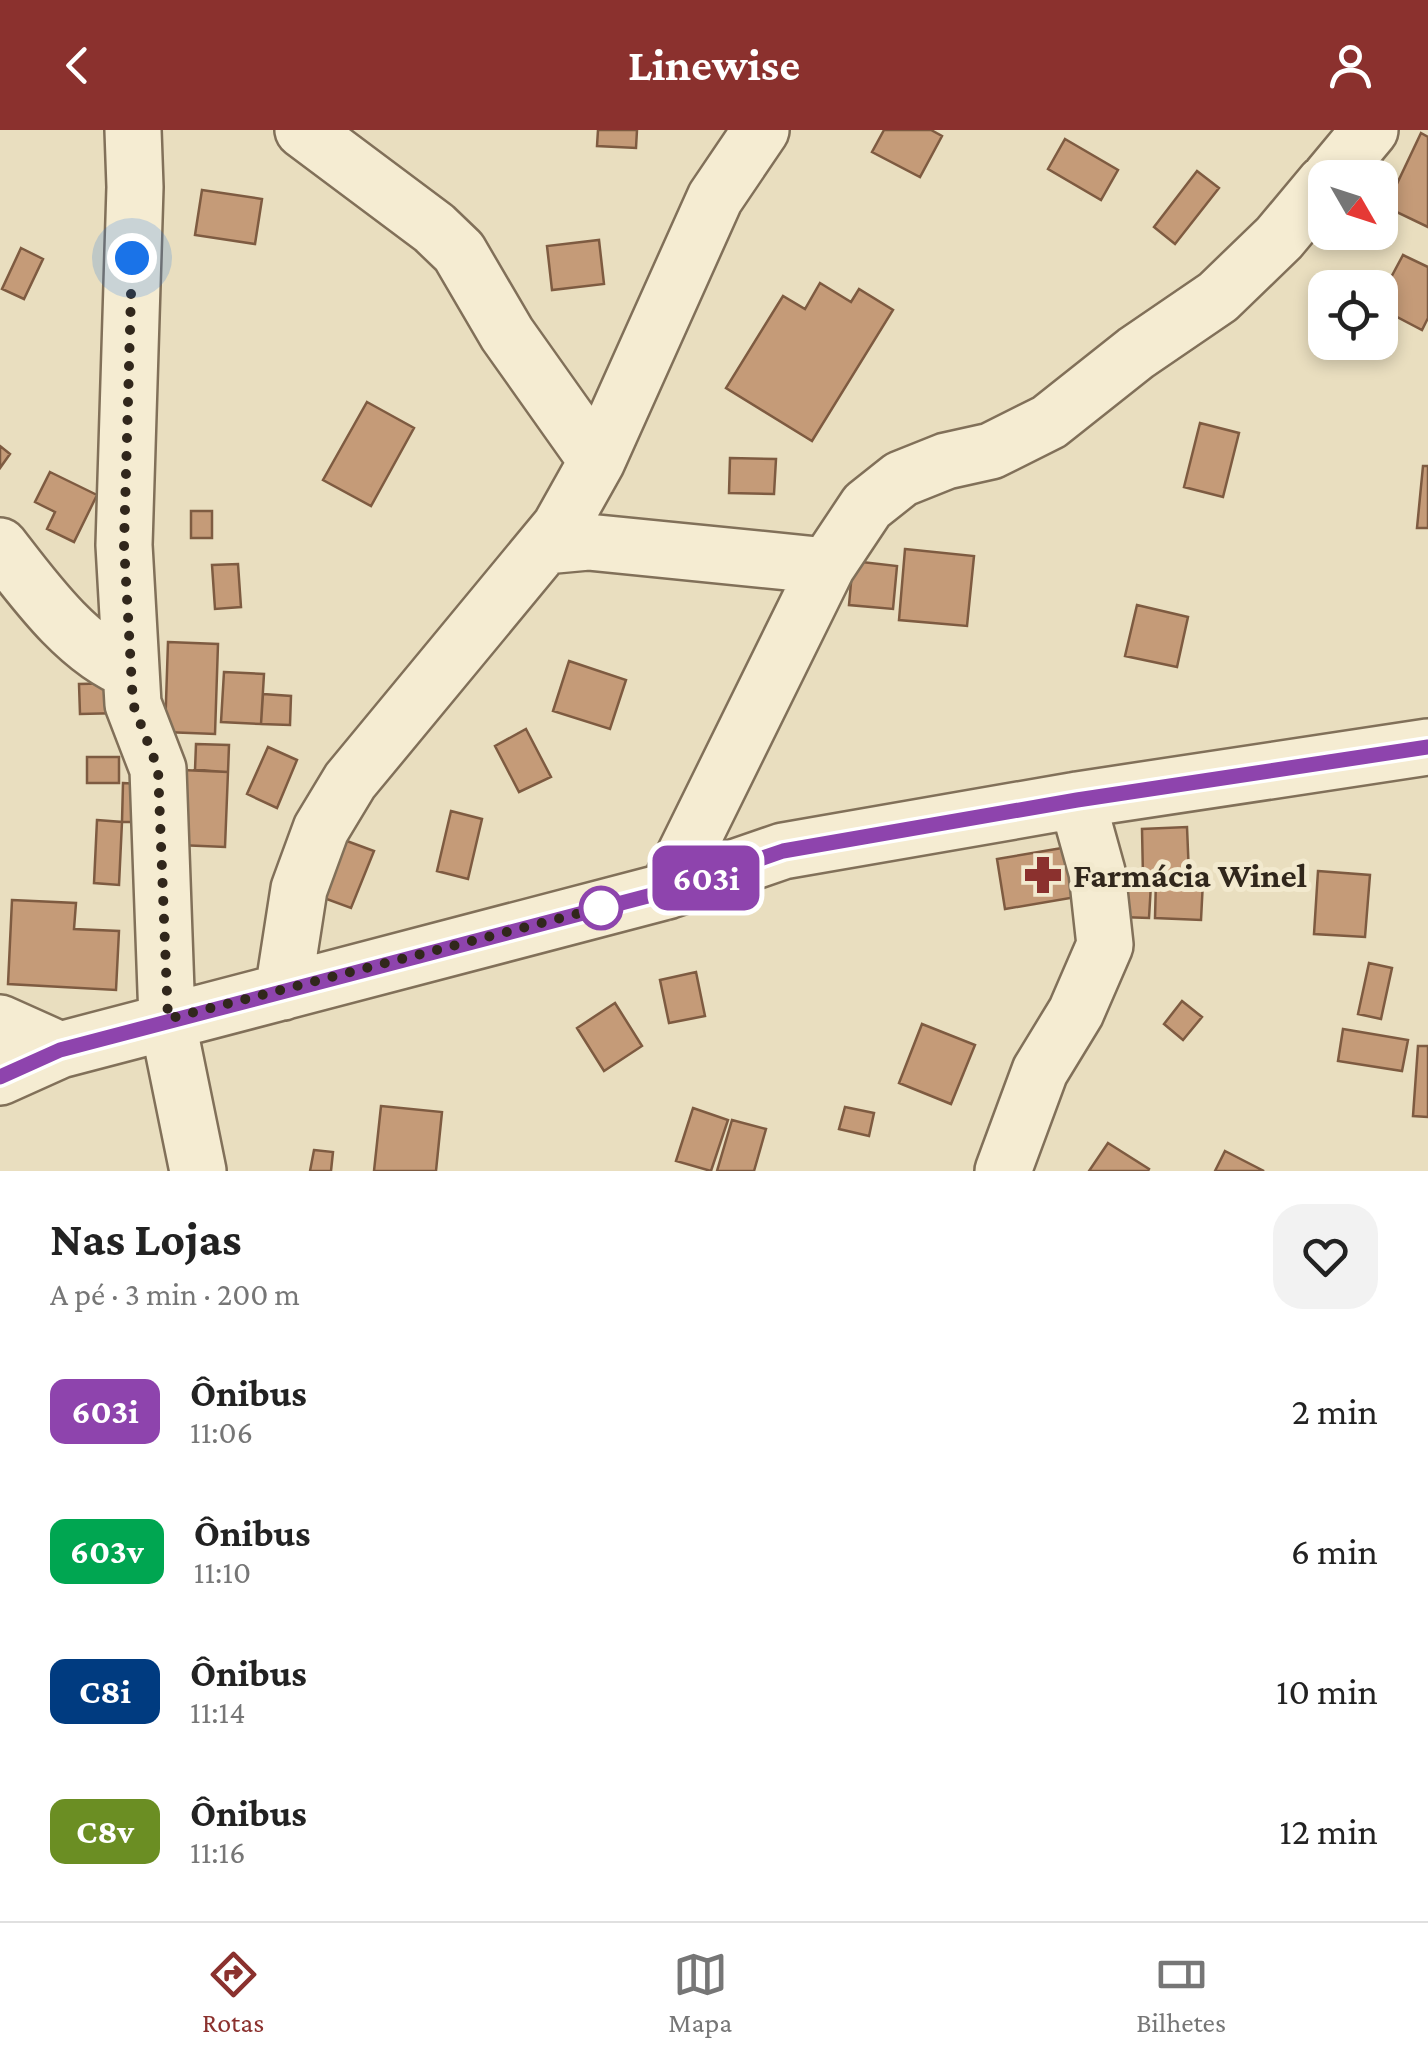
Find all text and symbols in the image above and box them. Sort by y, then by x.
icon: back [50,38,105,93]
icon: person [1323,38,1378,93]
text: Linewise [628,40,800,90]
north arrow [1308,160,1398,250]
map controls [1308,160,1398,360]
your location [107,233,157,283]
button: locate [1308,270,1398,360]
line badge: 603i [636,846,776,910]
pharmacy icon: Farmácia Winel [1022,854,1064,896]
place label: Farmácia Winel [1073,856,1307,895]
text: 603i [672,859,740,898]
unlabelled marker [580,887,622,929]
button: heart [1273,1204,1378,1309]
text: Nas Lojas [50,1212,242,1265]
text: A pé · 3 min · 200 m [50,1276,300,1312]
text: Ônibus [190,1372,307,1414]
text: 2 min [1292,1390,1378,1432]
text: 603i [71,1392,139,1431]
text: 11:06 [190,1414,253,1450]
text: Ônibus [194,1512,311,1554]
text: 6 min [1291,1530,1378,1572]
text: 603v [70,1532,144,1571]
text: 11:10 [194,1554,251,1590]
text: Ônibus [190,1652,307,1694]
text: 10 min [1276,1670,1378,1712]
text: C8i [79,1672,131,1711]
text: 11:14 [190,1694,246,1730]
text: Ônibus [190,1792,307,1834]
text: 12 min [1279,1810,1378,1852]
text: C8v [76,1812,134,1851]
text: 11:16 [190,1834,245,1870]
tab: Rotas [202,1947,264,2038]
tab: Mapa [668,1947,732,2038]
tab: Bilhetes [1136,1947,1226,2038]

